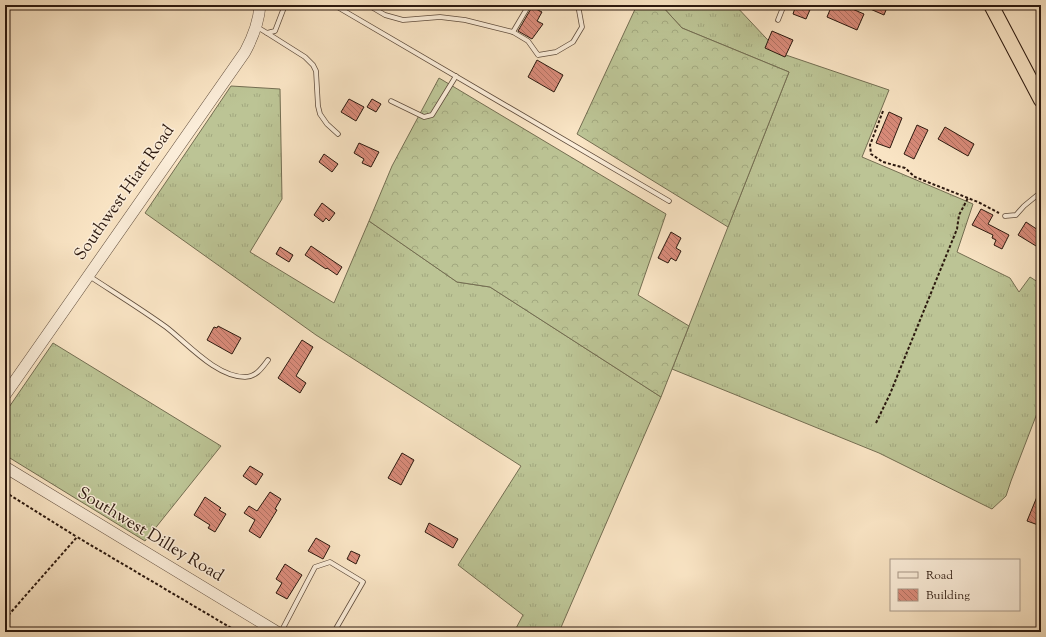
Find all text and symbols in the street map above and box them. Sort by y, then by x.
street label: Southwest Hiatt Road [69,120,181,266]
street label: Southwest Dilley Road [72,482,228,588]
legend [890,559,1020,611]
text: Road [926,567,953,585]
text: Building [926,587,970,605]

